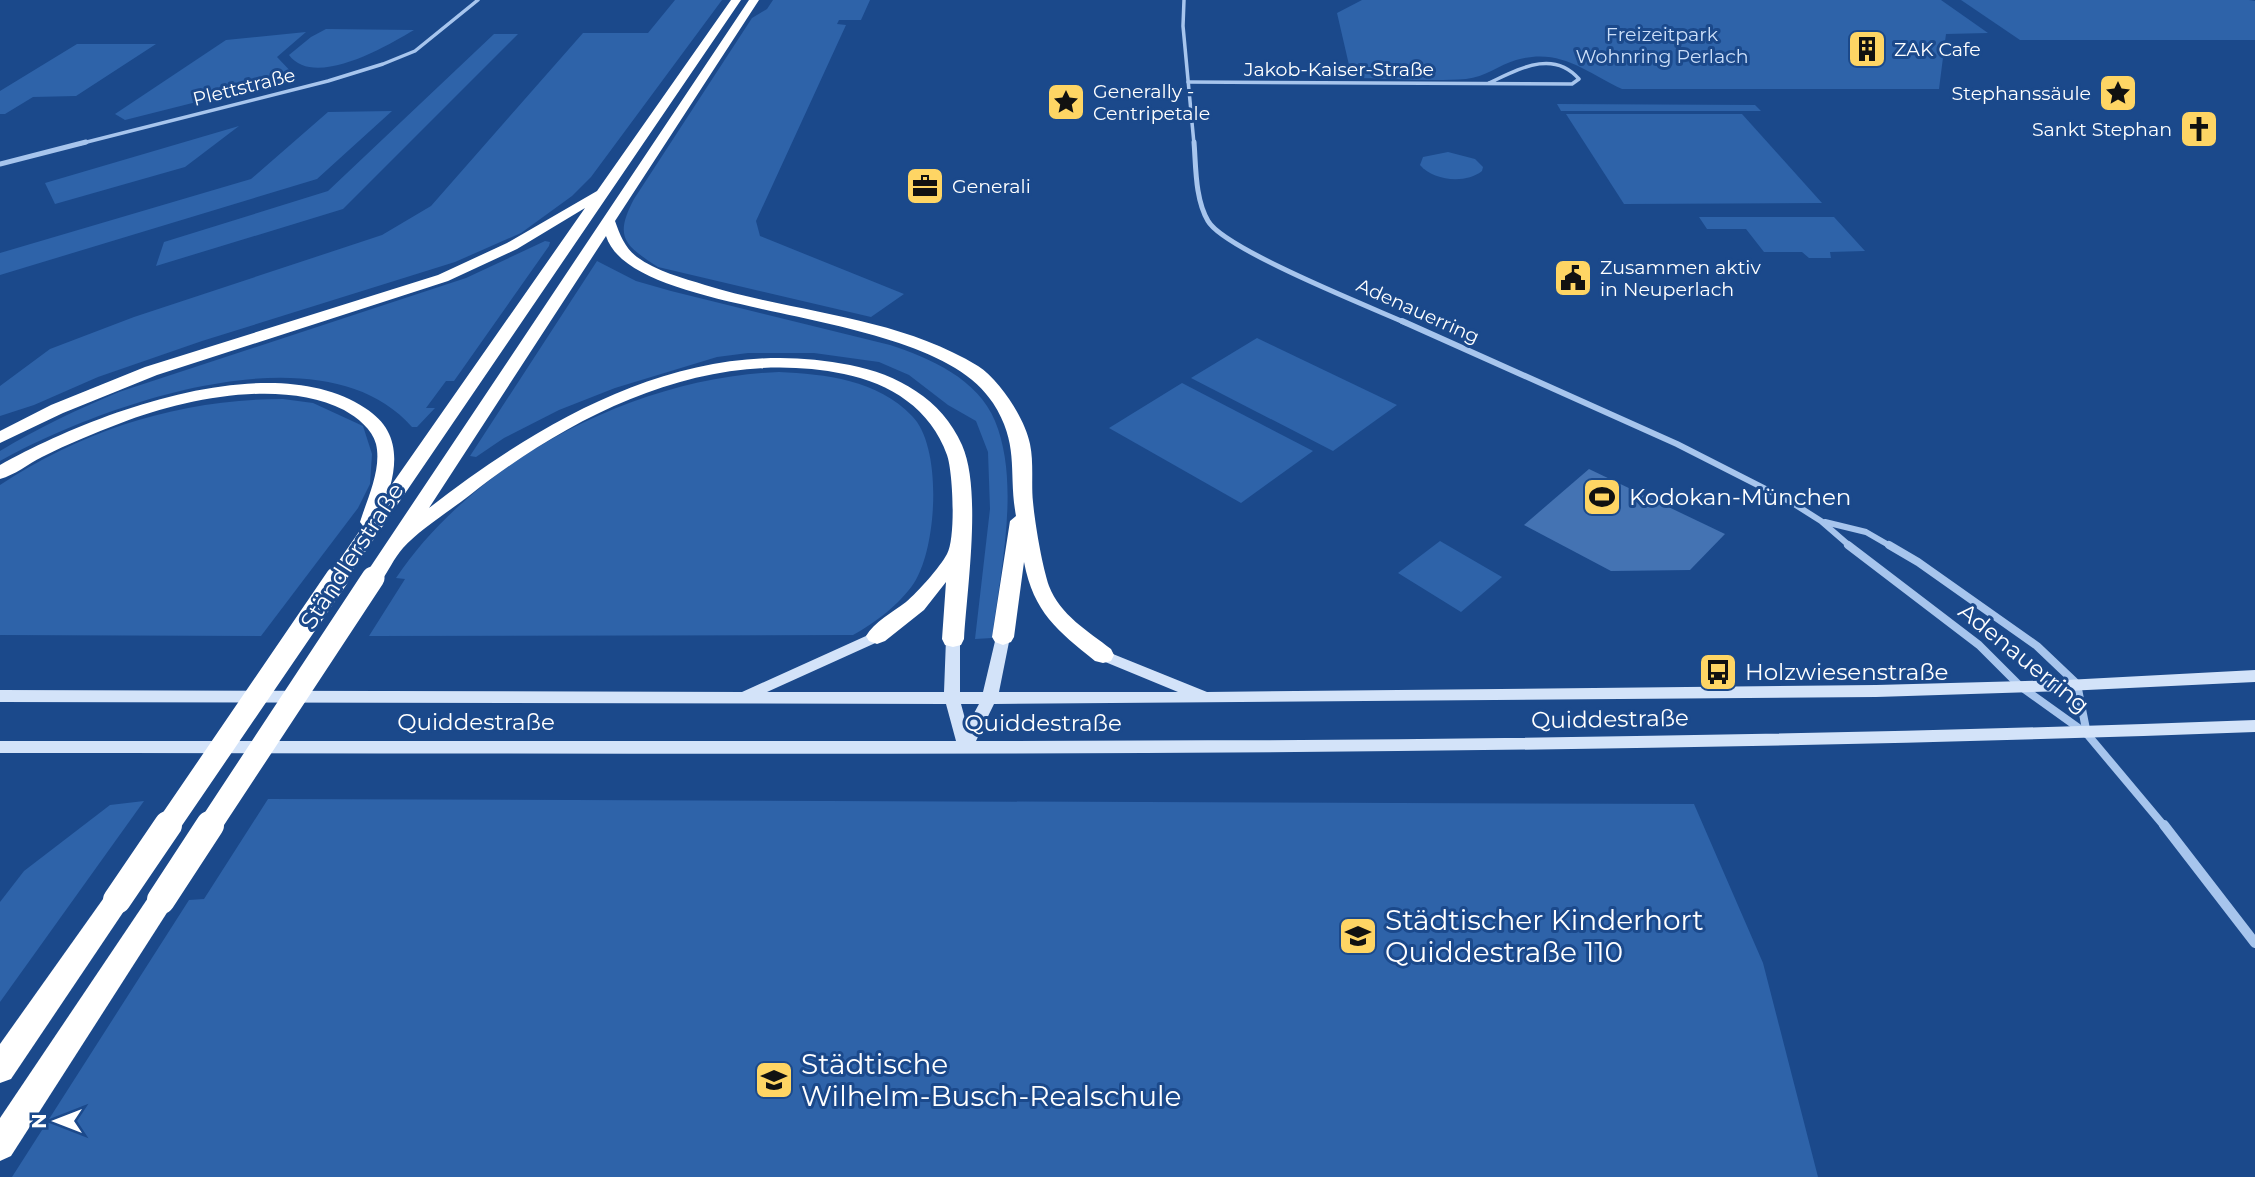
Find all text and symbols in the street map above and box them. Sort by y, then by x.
park label: Freizeitpark Wohnring Perlach [1575,23,1749,68]
building icon: ZAK Cafe [1846,28,1888,70]
place label: ZAK Cafe [1894,38,1981,61]
street label: Jakob-Kaiser-Straße [1243,58,1434,81]
street label: Plettstraße [190,63,298,111]
place icon: Stephanssäule [2097,72,2139,114]
place label: Generally - Centripetale [1093,80,1210,125]
place icon: Generally - Centripetale [1045,81,1087,123]
place label: Stephanssäule [1952,82,2091,105]
church icon: Sankt Stephan [2178,108,2220,150]
place label: Sankt Stephan [2032,118,2172,141]
office icon: Generali [904,165,946,207]
place label: Generali [952,175,1031,198]
place label: Zusammen aktiv in Neuperlach [1600,256,1761,301]
public building icon: Zusammen aktiv in Neuperlach [1552,257,1594,299]
street label: Adenauerring [1353,274,1483,348]
sports icon: Kodokan-München [1581,476,1623,518]
street label: Ständlerstraße [294,478,410,634]
place label: Kodokan-München [1629,483,1851,511]
street label: Adenauerring [1953,597,2095,719]
bus stop icon: Holzwiesenstraße [1697,651,1739,693]
place label: Holzwiesenstraße [1745,658,1948,686]
street label: Quiddestraße [1531,704,1689,734]
street label: Quiddestraße [397,708,555,736]
street label: Quiddestraße [964,709,1122,737]
place label: Städtischer Kinderhort Quiddestraße 110 [1385,903,1704,969]
school or university icon: Städtischer Kinderhort Quiddestraße 110 [1337,915,1379,957]
place label: Städtische Wilhelm-Busch-Realschule [801,1047,1181,1113]
school or university icon: Städtische Wilhelm-Busch-Realschule [753,1059,795,1101]
north arrow [21,1086,91,1156]
text: N [28,1113,51,1129]

